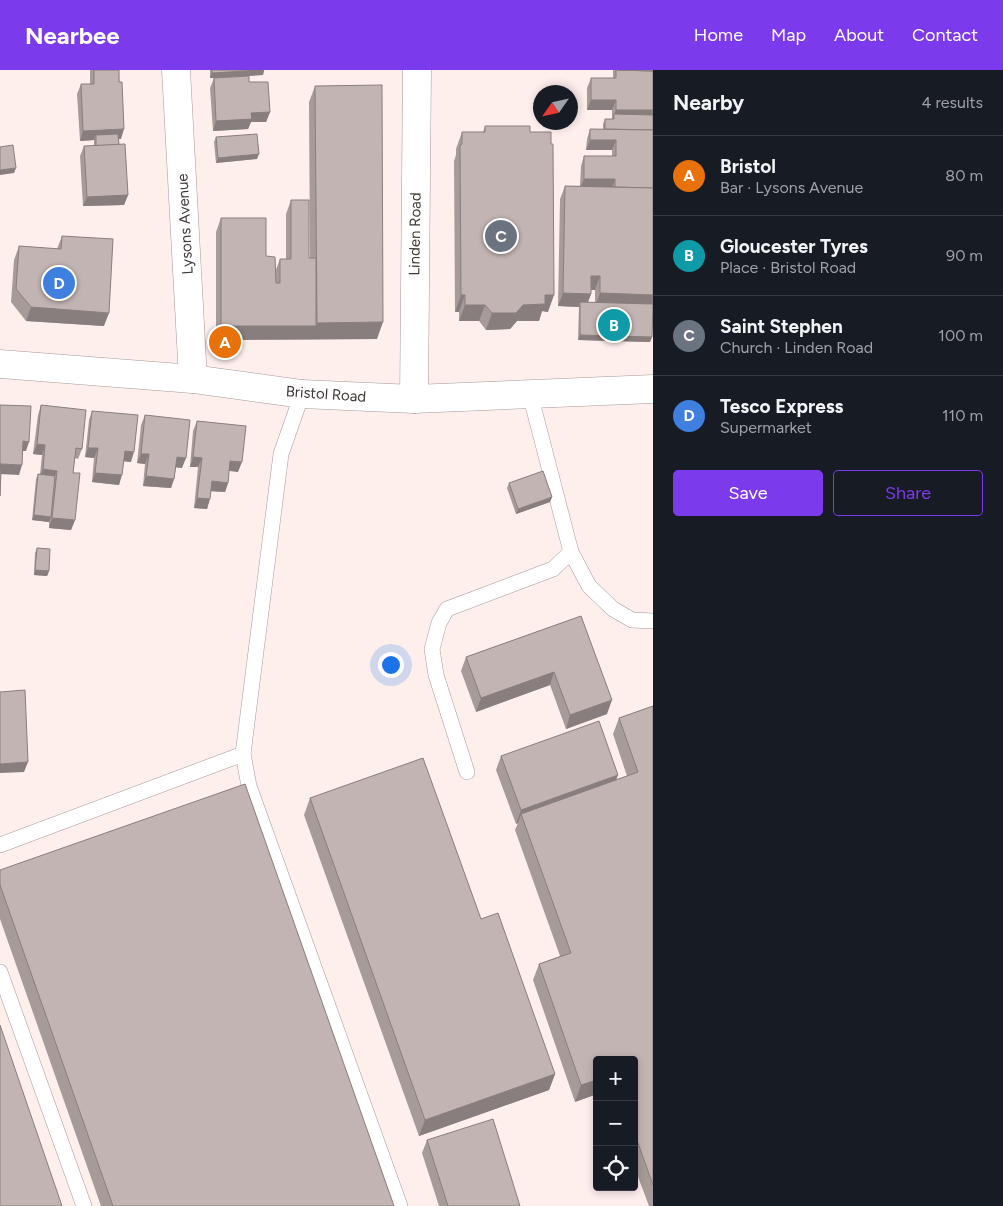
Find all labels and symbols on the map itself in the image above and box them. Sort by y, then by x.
north arrow [533,85,578,130]
street label: Lysons Avenue [173,173,197,275]
street label: Linden Road [405,192,425,276]
pin: C [485,217,517,255]
pin: D [43,264,75,302]
pin: B [598,306,630,344]
pin: A [209,323,241,361]
street label: Bristol Road [285,382,367,406]
your location [378,652,404,678]

